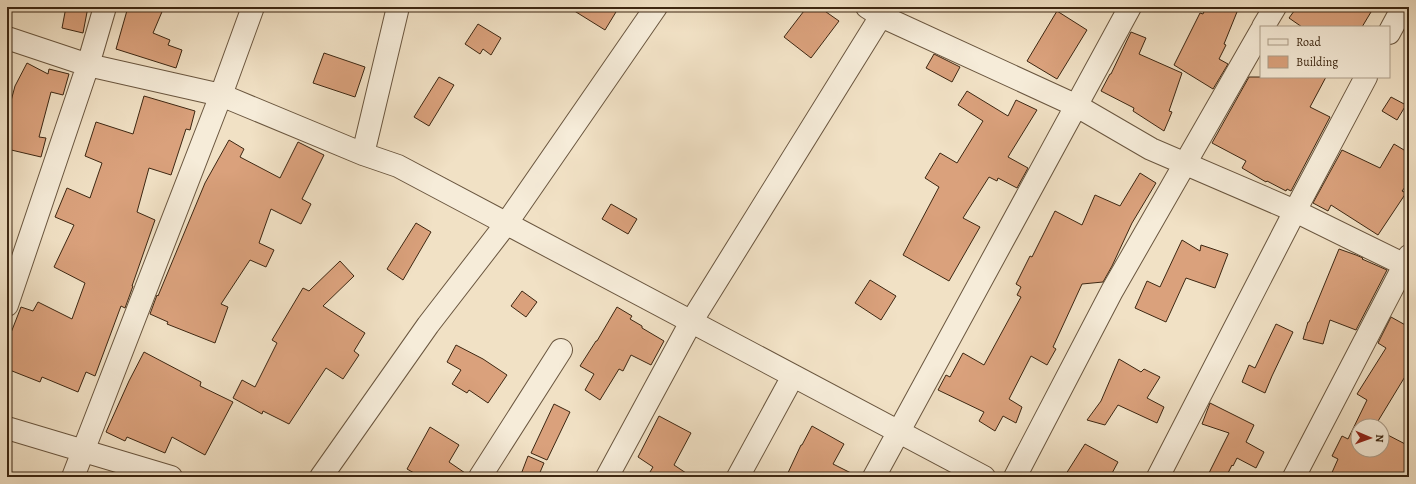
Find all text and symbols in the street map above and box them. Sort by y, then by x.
legend [1260,26,1390,78]
text: Road [1296,34,1322,50]
text: Building [1296,54,1338,70]
north arrow [1350,418,1390,458]
text: N [1372,434,1387,443]

